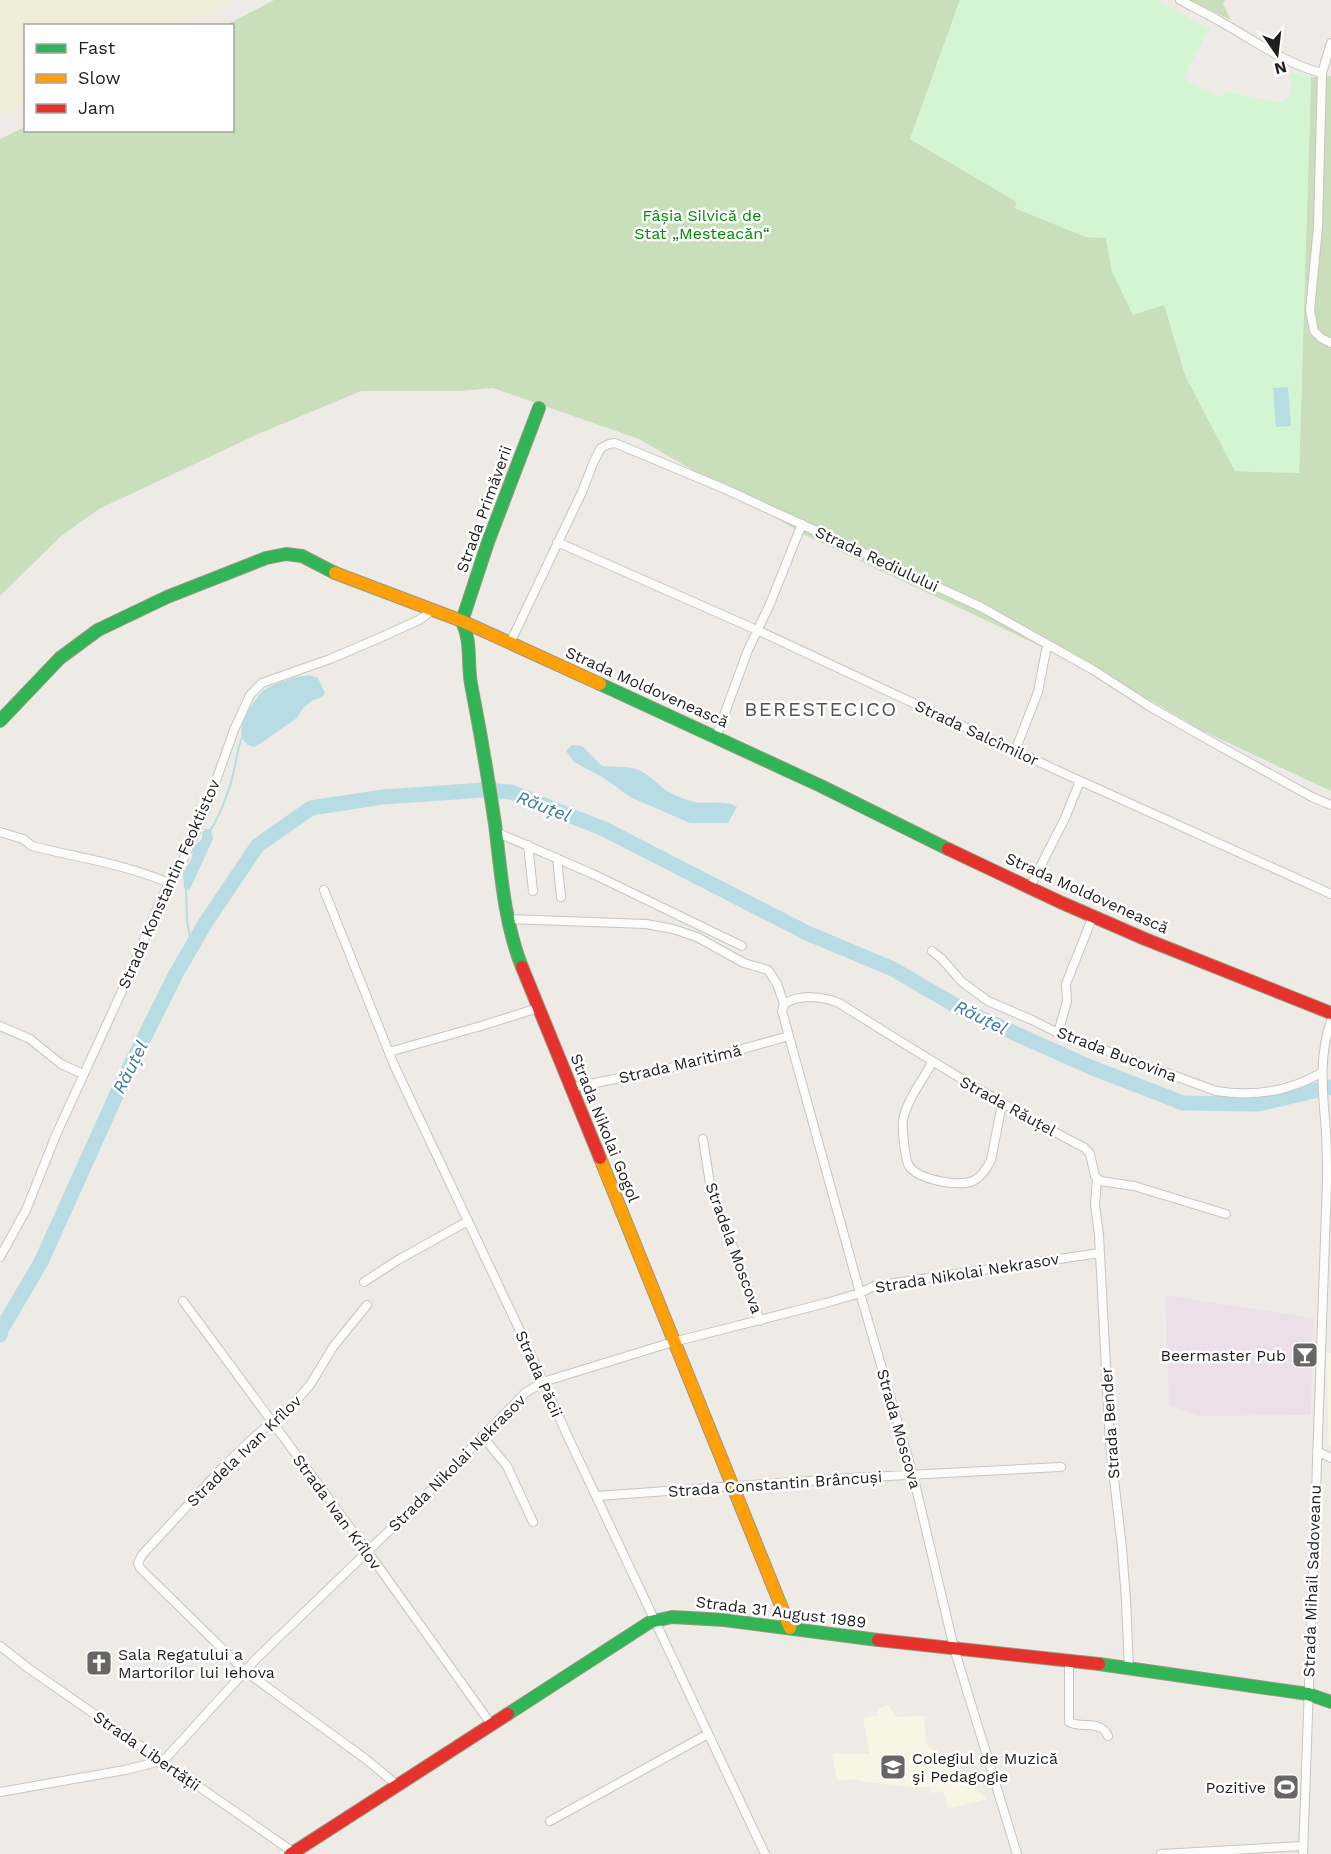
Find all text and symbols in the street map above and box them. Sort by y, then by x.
legend [24,24,234,132]
north arrow [1247,24,1307,84]
text: Fast [78,37,116,58]
text: N [1272,57,1289,79]
text: Slow [78,67,121,88]
text: Jam [78,97,115,118]
park label: Fâșia Silvică de Stat „Mesteacăn“ [634,206,770,243]
street label: Strada Primăverii [452,443,516,575]
street label: Strada Rediulului [812,522,942,596]
street label: Strada Moldovenească [563,642,731,732]
street label: Strada Salcîmilor [912,696,1042,770]
district label: BERESTECICO [744,697,898,721]
street label: Strada Konstantin Feoktistov [114,776,224,992]
water label: Răuțel [514,786,574,826]
street label: Strada Moldovenească [1003,848,1171,938]
water label: Răuțel [951,995,1011,1039]
street label: Strada Bucovina [1054,1022,1180,1086]
water label: Răuțel [108,1037,152,1097]
street label: Strada Maritimă [617,1041,743,1087]
street label: Strada Nikolai Gogol [566,1051,644,1205]
street label: Strada Răuțel [957,1072,1059,1140]
street label: Stradela Moscova [701,1180,767,1316]
street label: Strada Nikolai Nekrasov [874,1249,1061,1297]
street label: Strada Păcii [511,1328,567,1420]
bar icon: Beermaster Pub [1290,1340,1320,1370]
place label: Beermaster Pub [1161,1346,1286,1365]
street label: Strada Bender [1097,1366,1123,1479]
street label: Strada Moscova [873,1367,925,1491]
street label: Strada Nikolai Nekrasov [384,1390,530,1536]
street label: Stradela Ivan Krîlov [183,1391,306,1511]
street label: Strada Ivan Krîlov [289,1451,386,1574]
street label: Strada Constantin Brâncuși [667,1467,883,1501]
street label: Strada Mihail Sadoveanu [1299,1484,1325,1678]
street label: Strada 31 August 1989 [695,1592,867,1632]
place label: Sala Regatului a Martorilor lui Iehova [118,1645,275,1682]
church icon: Sala Regatului a Martorilor lui Iehova [84,1648,114,1678]
street label: Strada Libertății [90,1707,204,1795]
place label: Colegiul de Muzică şi Pedagogie [912,1749,1058,1786]
school or university icon: Colegiul de Muzică şi Pedagogie [878,1752,908,1782]
sports icon: Pozitive [1271,1772,1301,1802]
place label: Pozitive [1206,1778,1266,1797]

